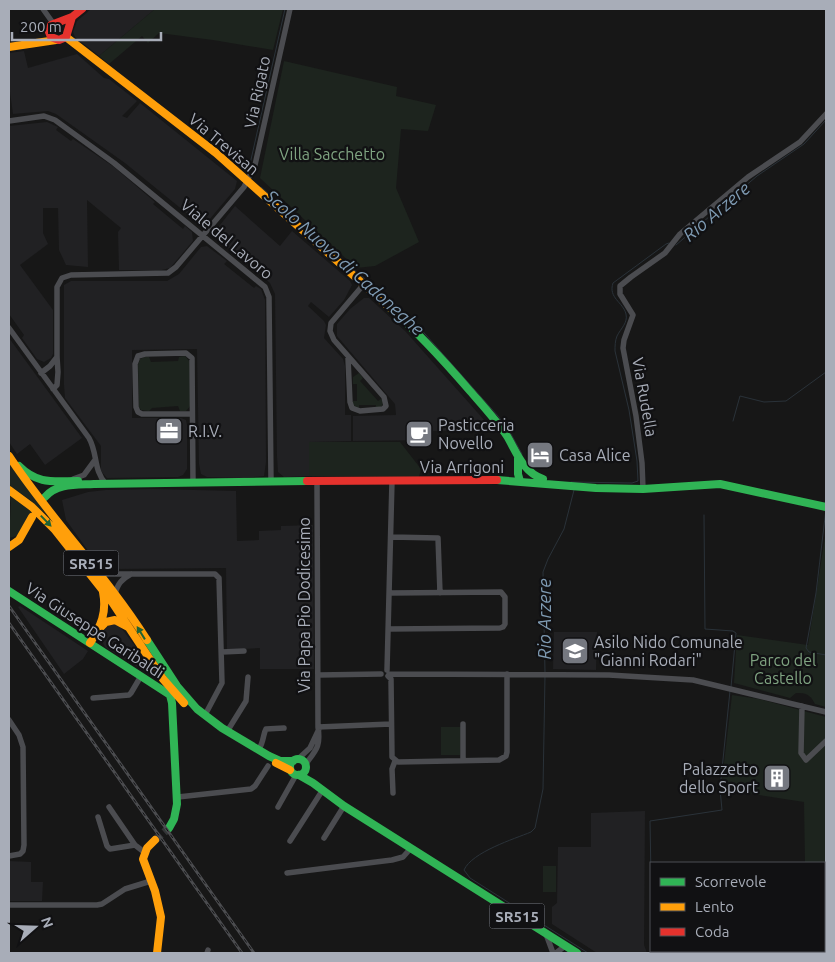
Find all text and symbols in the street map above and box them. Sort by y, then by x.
scale bar [12,10,161,42]
text: 200 m [20,18,62,35]
street label: Via Rigato [241,54,273,130]
street label: Via Trevisan [185,110,263,178]
park label: Villa Sacchetto [279,145,385,163]
water label: Rio Arzere [679,177,753,245]
water label: Scolo Nuovo di Cadoneghe [261,185,429,339]
street label: Viale del Lavoro [177,195,277,283]
street label: Via Rudella [629,356,661,438]
office icon: R.I.V. [154,416,184,446]
place label: Pasticceria Novello [438,416,515,452]
cafe icon: Pasticceria Novello [404,419,434,449]
place label: R.I.V. [188,422,222,440]
hotel icon: Casa Alice [525,440,555,470]
place label: Casa Alice [559,446,631,464]
street label: Via Arrigoni [420,458,504,476]
one-way arrow [40,515,52,527]
street label: Via Papa Pio Dodicesimo [295,517,313,693]
road number: SR515 [64,550,118,576]
street label: Via Giuseppe Garibaldi [23,579,167,681]
water label: Rio Arzere [534,579,554,659]
one-way arrow [137,626,146,639]
place label: Asilo Nido Comunale "Gianni Rodari" [594,633,743,669]
school or university icon: Asilo Nido Comunale "Gianni Rodari" [560,636,590,666]
park label: Parco del Castello [750,651,816,687]
place label: Palazzetto dello Sport [679,760,759,796]
building icon: Palazzetto dello Sport [762,763,792,793]
legend [650,862,825,952]
text: Scorrevole [695,873,766,890]
text: Lento [695,898,734,915]
north arrow [10,902,60,952]
road number: SR515 [490,904,544,928]
text: N [38,915,57,930]
text: Coda [695,923,729,940]

